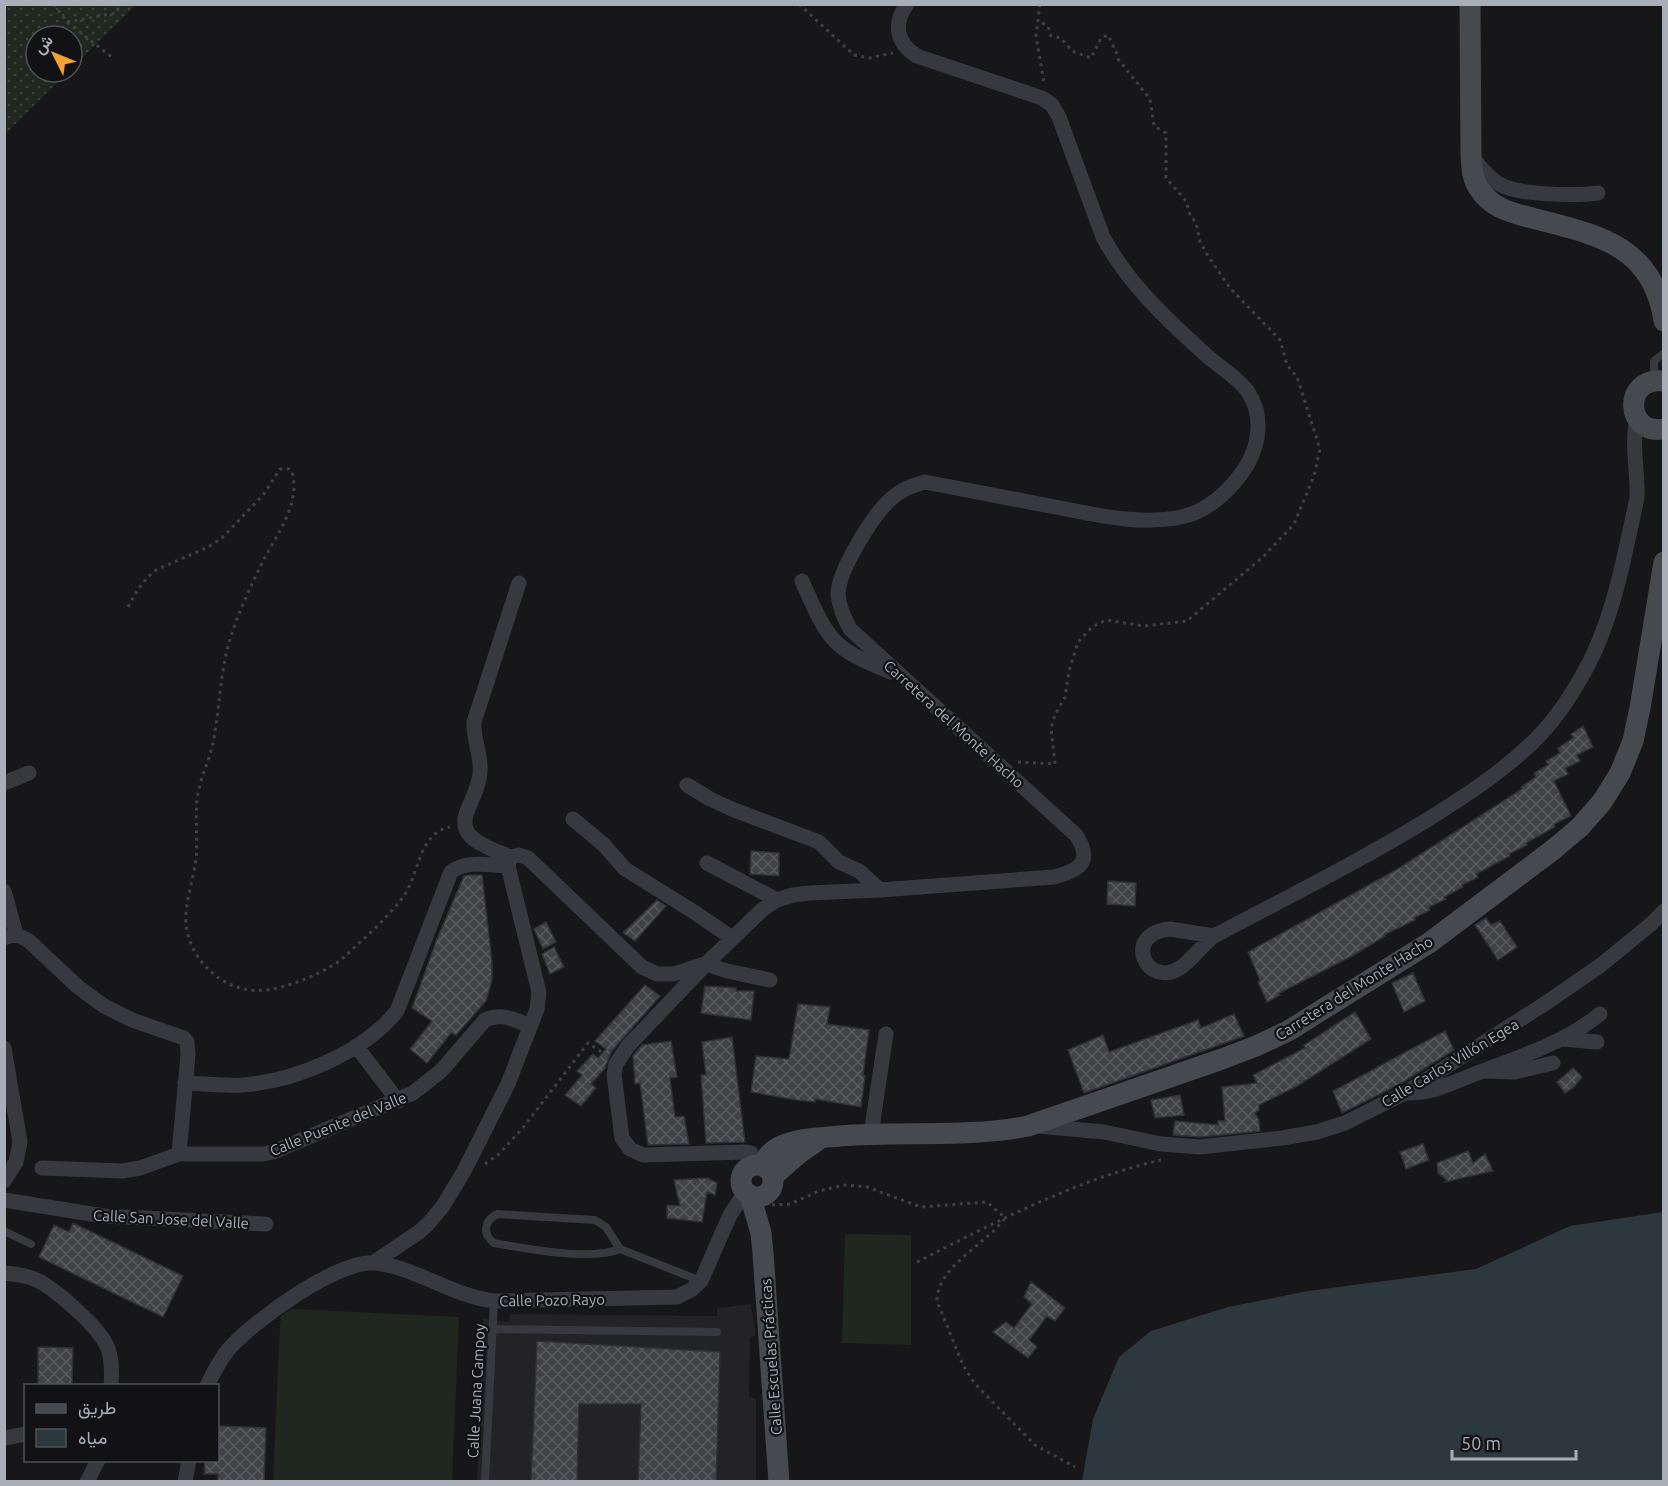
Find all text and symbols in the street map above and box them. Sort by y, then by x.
north arrow [24,24,84,84]
text: ش [30,31,57,58]
street label: Carretera del Monte Hacho [881,657,1027,791]
street label: Carretera del Monte Hacho [1272,932,1436,1044]
street label: Calle Carlos Villón Egea [1378,1015,1522,1111]
street label: Calle Puente del Valle [267,1089,409,1159]
street label: Calle San Jose del Valle [93,1206,249,1232]
street label: Calle Escuelas Prácticas [757,1278,785,1436]
street label: Calle Pozo Rayo [499,1291,605,1309]
street label: Calle Juana Campoy [464,1323,488,1459]
legend [24,1384,219,1462]
text: طريق [78,1397,116,1419]
scale bar [1452,1423,1576,1461]
text: مياه [78,1427,107,1448]
text: 50 m [1461,1433,1501,1453]

